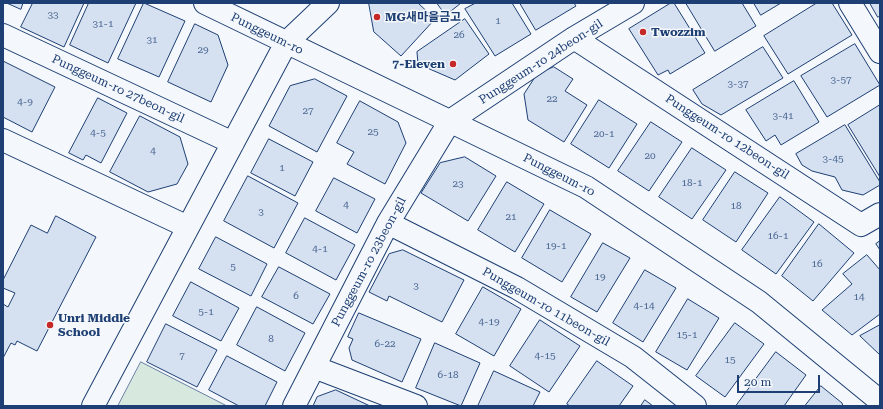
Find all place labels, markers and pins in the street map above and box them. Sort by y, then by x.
place label: MG새마을금고 [385,10,461,24]
marker: MG새마을금고 [372,12,382,22]
place label: Twozzim [651,25,706,39]
marker: Twozzim [638,27,648,37]
place label: 7-Eleven [392,57,445,71]
marker: 7-Eleven [448,59,458,69]
place label: Unri Middle School [58,311,130,339]
marker: Unri Middle School [45,320,55,330]

